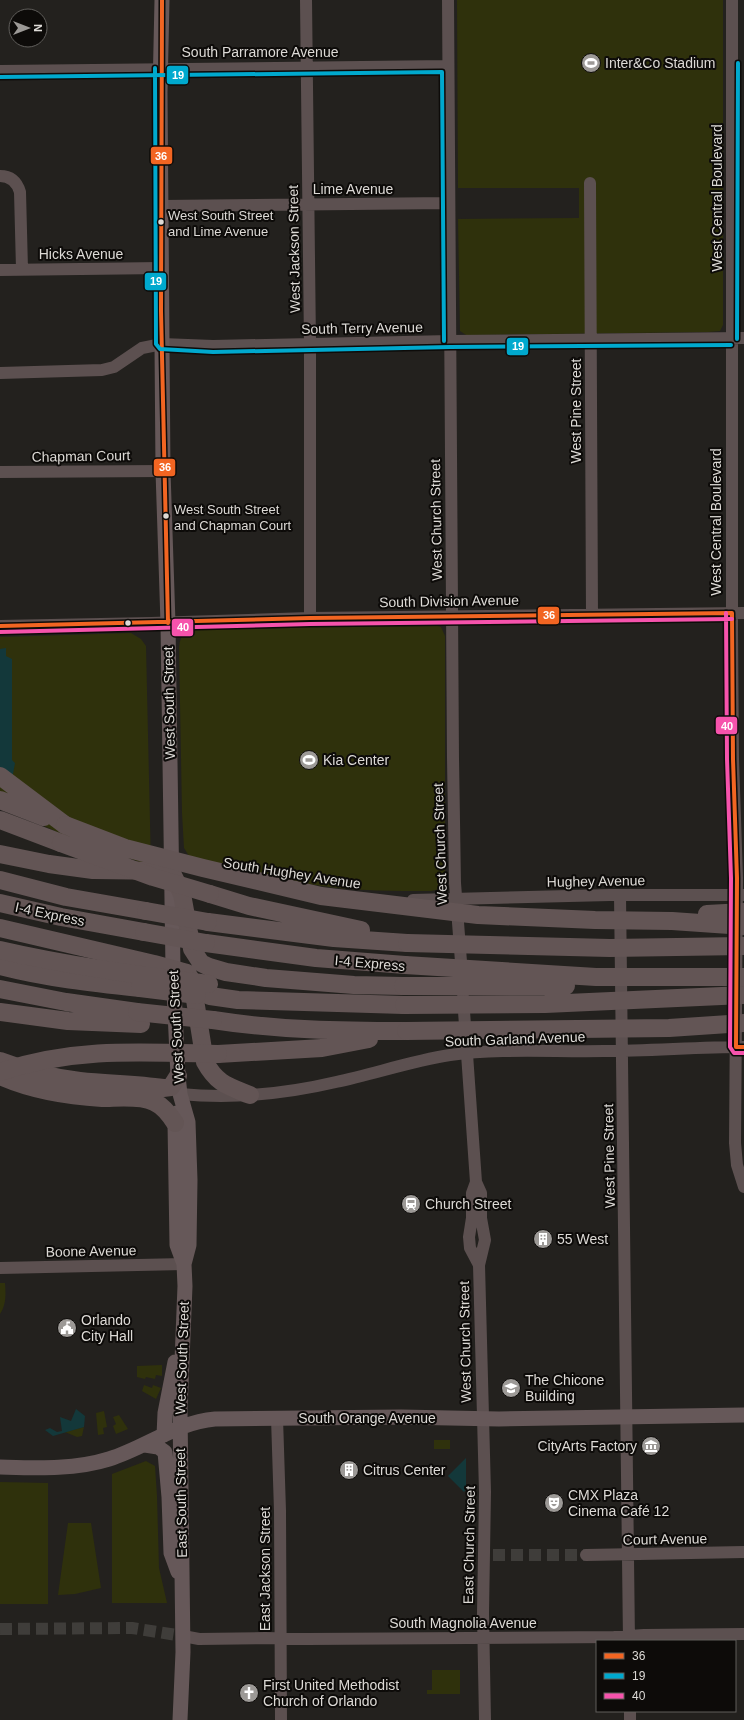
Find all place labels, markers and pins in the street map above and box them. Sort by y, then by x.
sports icon: Inter&Co Stadium [580,52,602,74]
place label: Inter&Co Stadium [605,55,716,71]
place label: West South Street and Lime Avenue [168,208,274,239]
marker: West South Street and Lime Avenue [156,217,166,227]
place label: West South Street and Chapman Court [174,502,291,533]
marker: West South Street and Chapman Court [161,511,171,521]
unlabelled marker [123,618,133,628]
sports icon: Kia Center [298,749,320,771]
place label: Kia Center [323,752,389,768]
station icon: Church Street [400,1193,422,1215]
place label: Church Street [425,1196,511,1212]
building icon: 55 West [532,1228,554,1250]
place label: 55 West [557,1231,608,1247]
place label: Orlando City Hall [81,1312,133,1344]
public building icon: Orlando City Hall [56,1317,78,1339]
place label: The Chicone Building [525,1372,605,1404]
school or university icon: The Chicone Building [500,1377,522,1399]
museum icon: CityArts Factory [640,1435,662,1457]
place label: CityArts Factory [537,1438,637,1454]
building icon: Citrus Center [338,1459,360,1481]
place label: Citrus Center [363,1462,446,1478]
place label: CMX Plaza Cinema Café 12 [568,1487,669,1519]
theatre icon: CMX Plaza Cinema Café 12 [543,1492,565,1514]
place label: First United Methodist Church of Orlando [263,1677,399,1709]
church icon: First United Methodist Church of Orlando [238,1682,260,1704]

